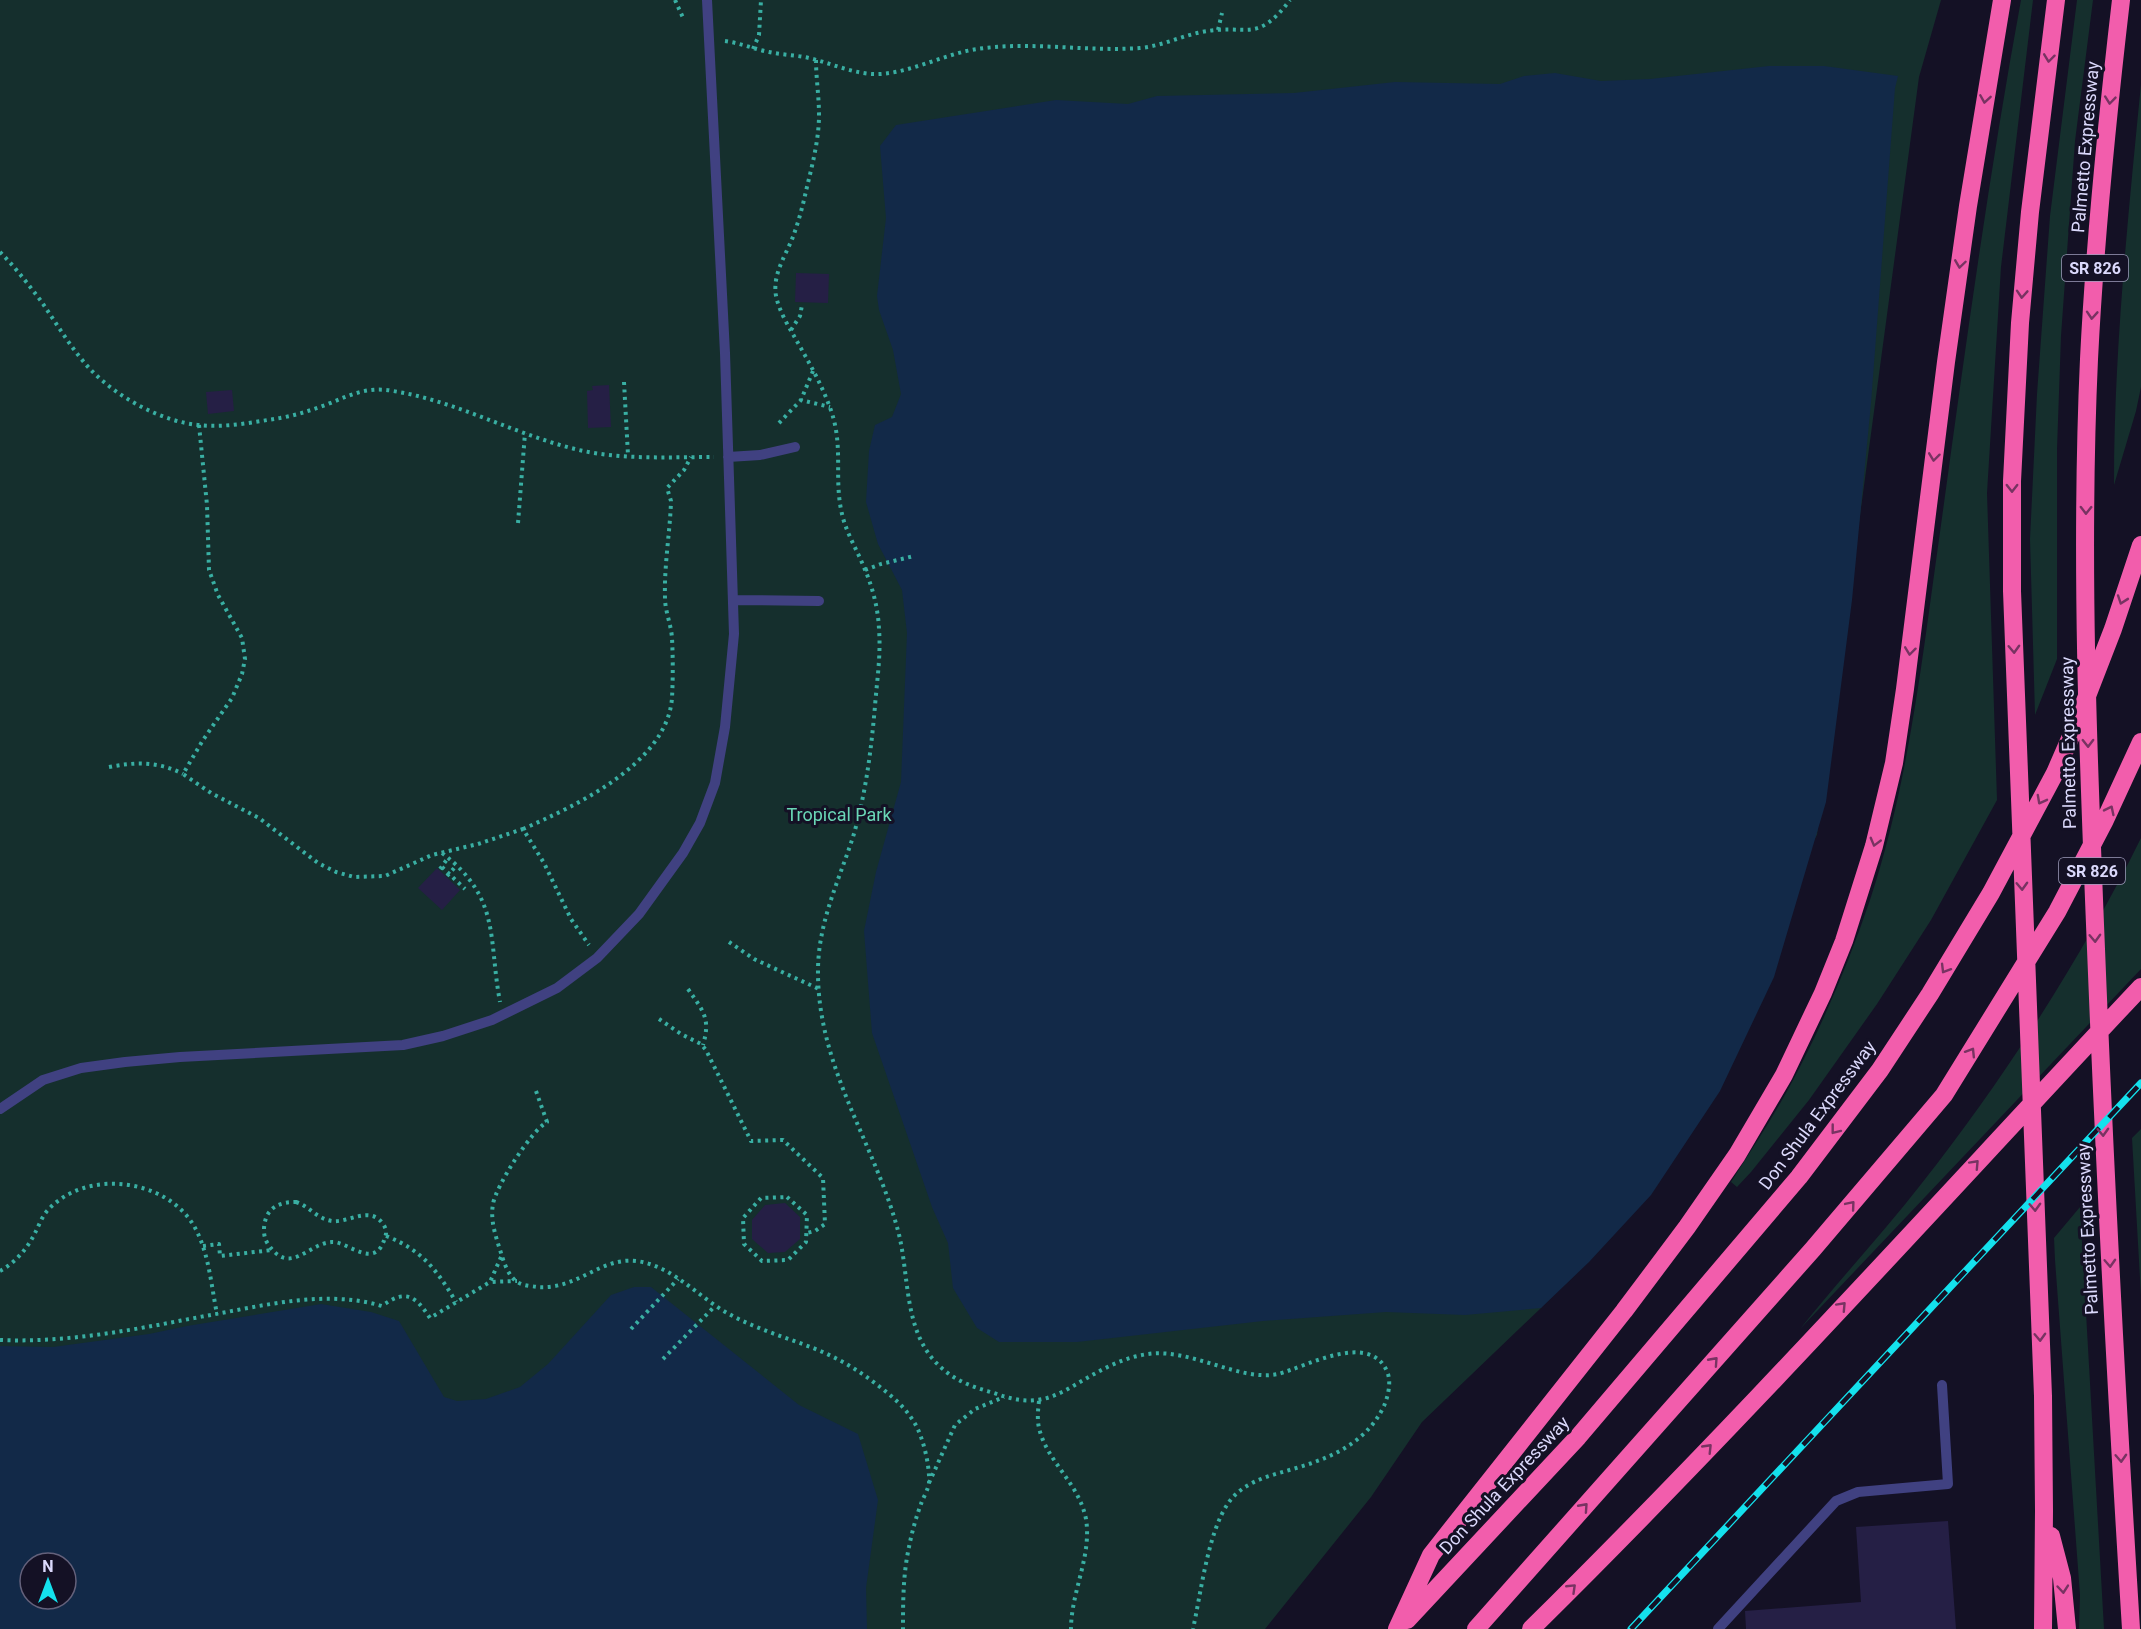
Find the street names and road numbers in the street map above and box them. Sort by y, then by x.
street label: Palmetto Expressway [2067,60,2103,234]
road number: SR 826 [2062,255,2128,281]
street label: Palmetto Expressway [2056,656,2080,829]
road number: SR 826 [2059,858,2125,884]
street label: Don Shula Expressway [1754,1036,1880,1193]
street label: Palmetto Expressway [2072,1142,2102,1315]
street label: Don Shula Expressway [1435,1411,1574,1558]

